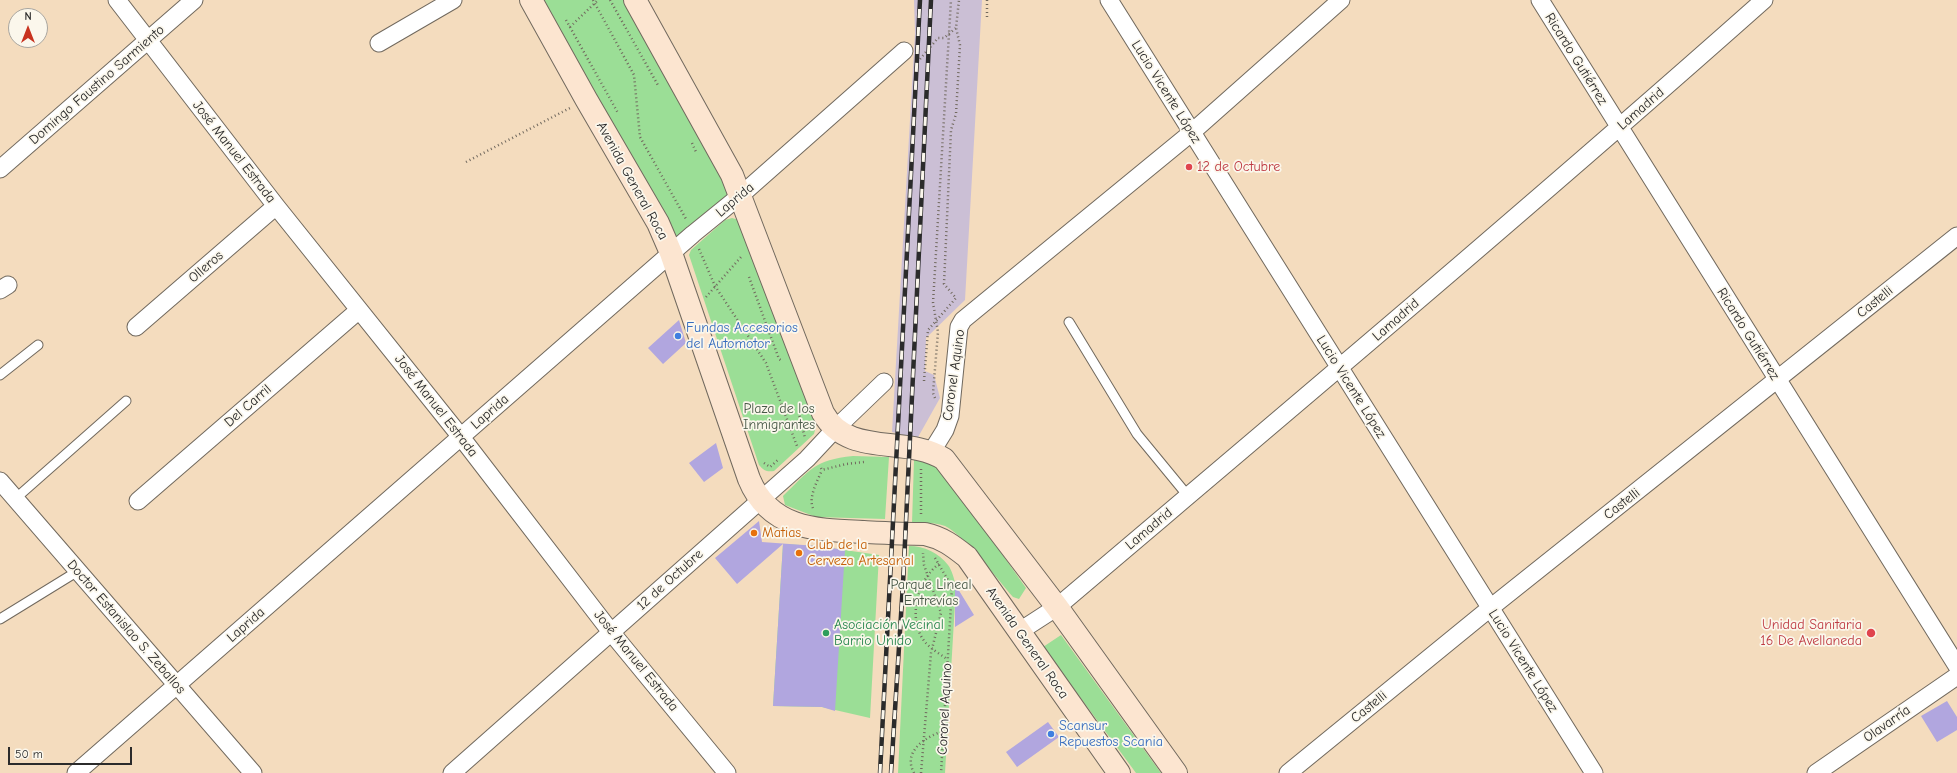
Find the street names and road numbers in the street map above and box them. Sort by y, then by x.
street label: Ricardo Gutiérrez [1541,10,1611,108]
street label: Domingo Faustino Sarmiento [26,22,168,148]
street label: Lucio Vicente López [1128,37,1204,147]
street label: Lamadrid [1614,84,1668,134]
street label: José Manuel Estrada [189,97,279,207]
street label: Avenida General Roca [593,119,671,243]
street label: Laprida [712,179,758,221]
street label: Olleros [185,247,227,287]
street label: Castelli [1854,282,1896,322]
street label: Ricardo Gutiérrez [1713,285,1783,383]
street label: Lamadrid [1369,295,1423,345]
street label: Coronel Aquino [939,328,969,422]
street label: Lucio Vicente López [1313,332,1389,442]
street label: José Manuel Estrada [391,351,481,461]
street label: Del Carril [221,381,275,431]
street label: Laprida [468,391,512,433]
street label: Castelli [1600,485,1644,523]
street label: Lamadrid [1122,504,1176,554]
street label: 12 de Octubre [633,546,707,614]
street label: Doctor Estanislao S. Zeballos [63,557,189,697]
street label: Avenida General Roca [982,584,1072,702]
street label: Laprida [224,604,268,646]
street label: Lucio Vicente López [1485,606,1561,716]
street label: José Manuel Estrada [590,607,682,715]
street label: Coronel Aquino [934,663,956,755]
street label: Castelli [1348,687,1390,727]
street label: Olavarría [1860,702,1914,746]

